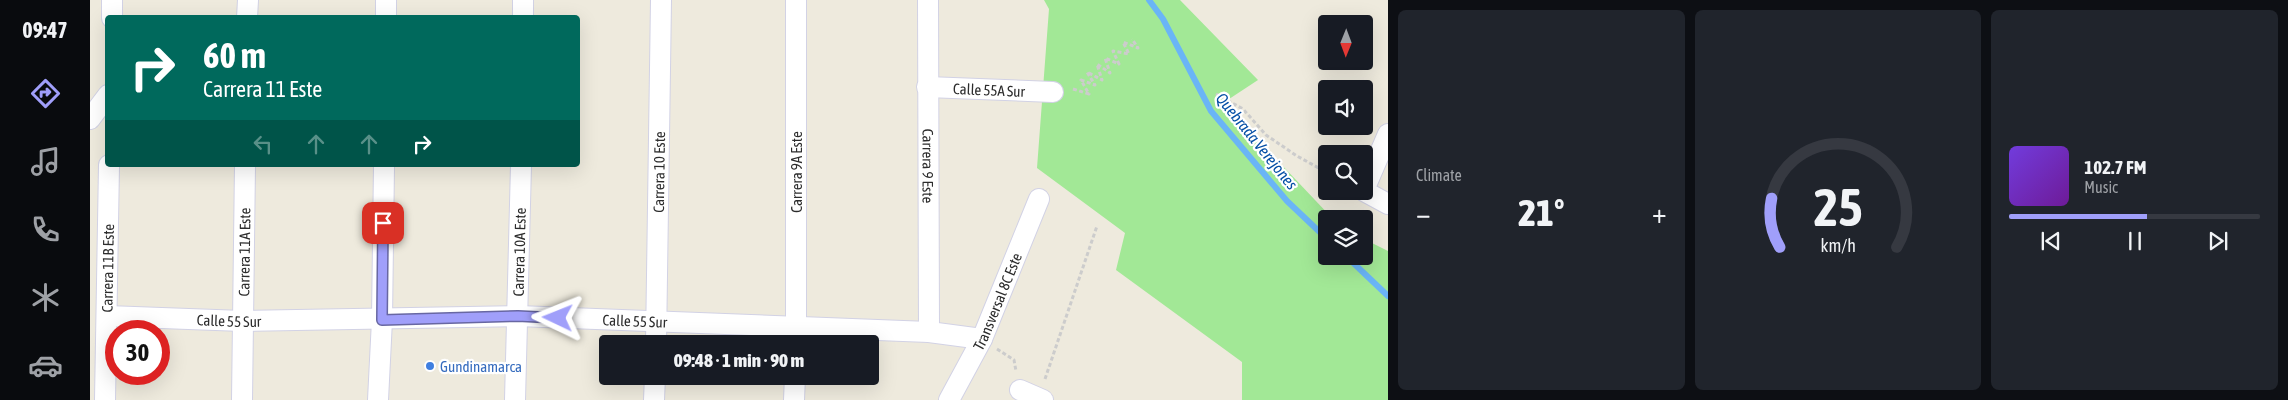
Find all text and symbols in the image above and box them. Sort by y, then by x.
north arrow [1318,15,1372,70]
map controls [1318,15,1373,265]
text: 09:47 [22,17,68,43]
icon: right [120,35,185,100]
text: 60 m [203,35,266,75]
icon: directions [28,76,63,111]
text: Carrera 11 Este [203,76,322,102]
street label: Calle 55A Sur [953,80,1026,99]
button: sound [1318,80,1373,135]
water label: Quebrada Verejones [1212,89,1302,194]
street label: Carrera 9 Este [920,129,937,203]
icon: left [249,130,277,158]
icon: ahead [302,130,330,158]
icon: ahead [355,130,383,158]
icon: right [408,130,436,158]
street label: Carrera 10 Este [649,131,668,213]
street label: Carrera 9A Este [788,131,805,213]
icon: music [28,144,63,179]
button: search [1318,145,1373,200]
text: 102.7 FM [2084,156,2146,178]
text: Climate [1416,166,1462,184]
text: 25 [1814,177,1862,237]
text: Music [2084,178,2118,196]
text: 21° [1518,191,1564,234]
text: − [1416,197,1431,229]
text: + [1652,197,1667,229]
pin [362,202,404,244]
street label: Carrera 11A Este [235,207,253,297]
street label: Carrera 10A Este [509,207,528,297]
icon: arrive [369,209,397,237]
button: layers [1318,210,1373,265]
icon: phone [28,212,63,247]
street label: Carrera 11B Este [98,223,117,312]
icon: previous [2037,227,2065,255]
icon: pause [2121,227,2149,255]
icon: next [2204,227,2232,255]
text: km/h [1820,235,1856,256]
street label: Transversal 8C Este [969,250,1025,353]
icon: climate [28,280,63,315]
position arrow [531,291,583,343]
street label: Calle 55 Sur [196,311,262,330]
street label: Calle 55 Sur [602,311,668,330]
speed limit sign: 30 [105,320,170,385]
icon: car [28,348,63,383]
text: 09:48 · 1 min · 90 m [674,349,804,371]
place label: Gundinamarca [440,358,522,375]
marker: Gundinamarca [424,360,436,372]

